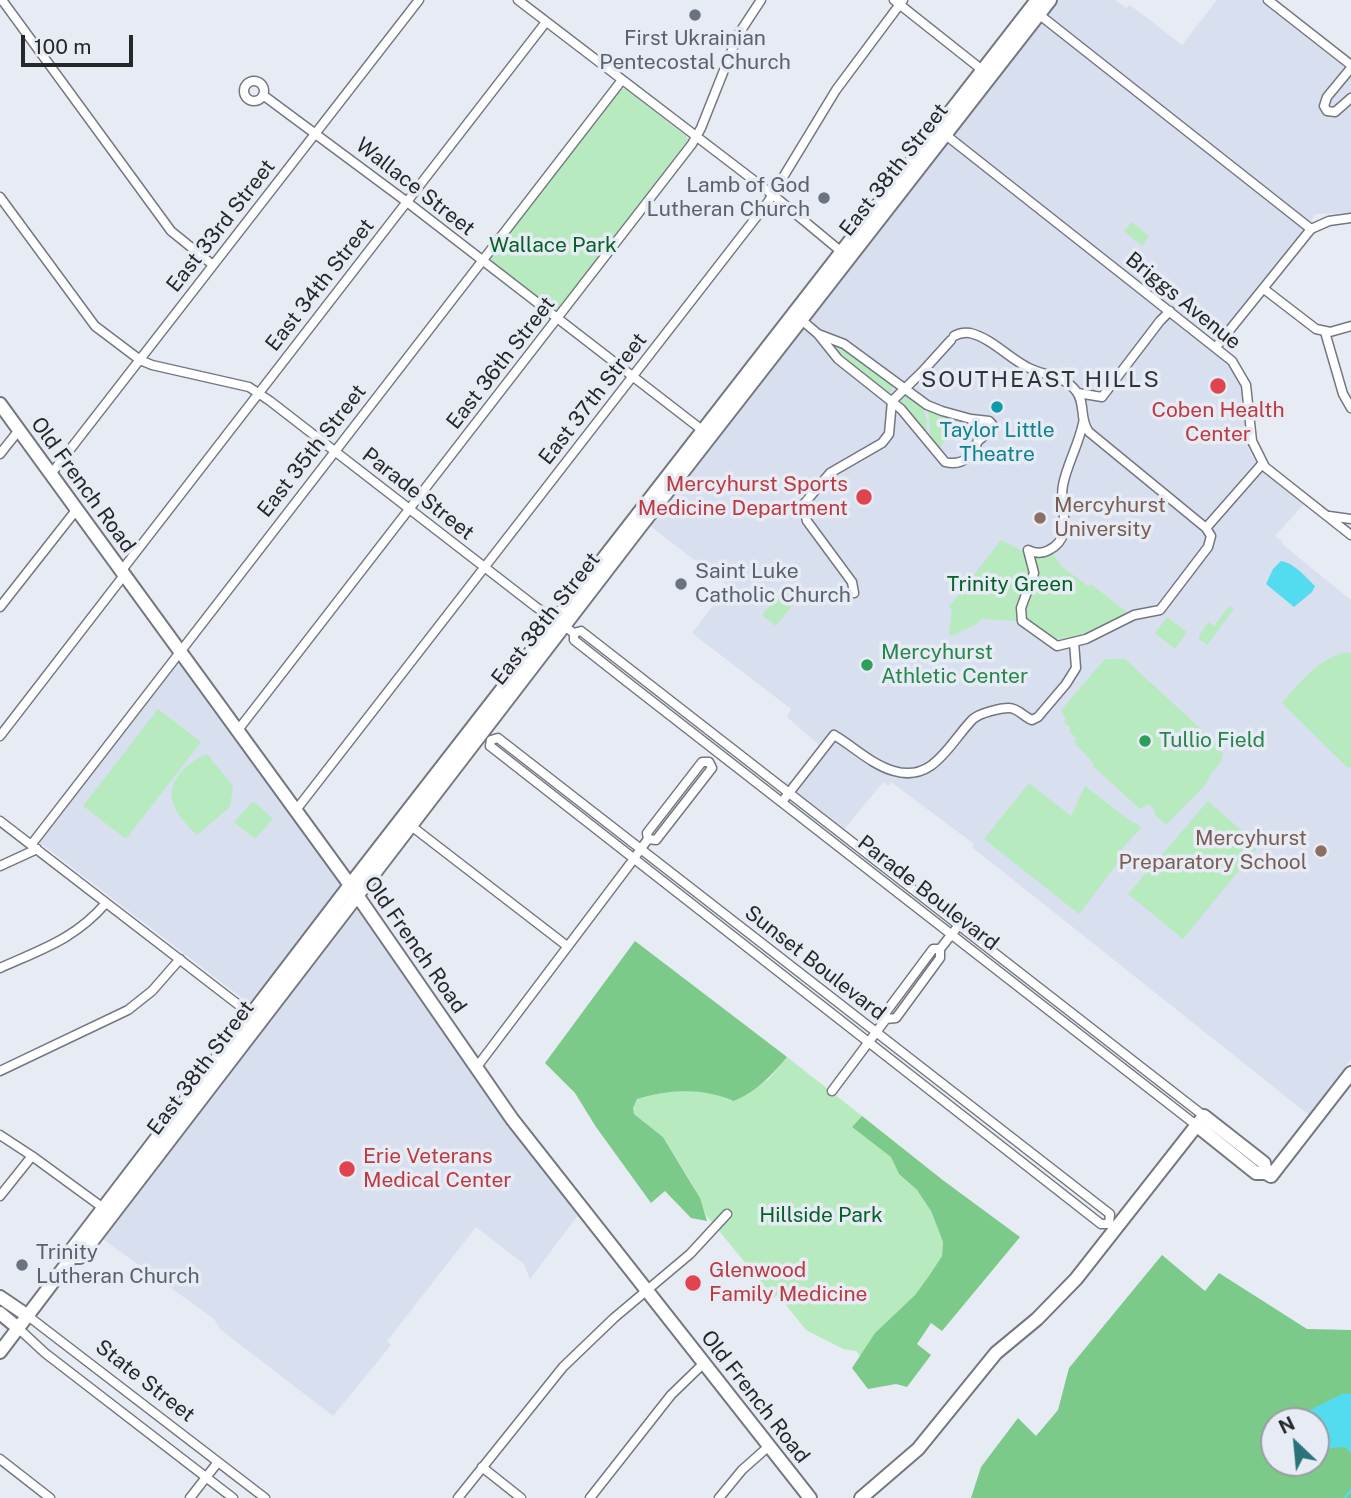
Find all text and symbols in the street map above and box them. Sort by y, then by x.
marker: First Ukrainian Pentecostal Church [687,7,703,23]
scale bar [24,21,136,65]
place label: First Ukrainian Pentecostal Church [599,26,791,76]
text: 100 m [34,34,91,59]
street label: East 38th Street [834,99,954,241]
street label: Wallace Street [350,133,480,241]
street label: East 33rd Street [161,155,281,297]
place label: Lamb of God Lutheran Church [646,173,810,223]
marker: Lamb of God Lutheran Church [816,190,832,206]
street label: East 34th Street [260,214,380,356]
park label: Wallace Park [489,233,617,259]
street label: Briggs Avenue [1120,247,1246,355]
street label: East 36th Street [442,292,560,434]
street label: East 37th Street [534,328,652,470]
district label: SOUTHEAST HILLS [923,366,1159,394]
marker: Coben Health Center [1208,376,1228,396]
street label: East 35th Street [252,380,372,522]
place label: Coben Health Center [1151,398,1285,448]
marker: Taylor Little Theatre [989,399,1005,415]
street label: Old French Road [25,412,141,558]
place label: Taylor Little Theatre [939,418,1055,468]
street label: Parade Street [357,442,479,546]
place label: Mercyhurst Sports Medicine Department [638,472,848,522]
marker: Mercyhurst Sports Medicine Department [854,487,874,507]
place label: Mercyhurst University [1054,493,1166,543]
marker: Mercyhurst University [1032,510,1048,526]
street label: East 38th Street [486,548,606,690]
place label: Saint Luke Catholic Church [695,559,851,609]
park label: Trinity Green [947,572,1073,598]
marker: Saint Luke Catholic Church [673,576,689,592]
place label: Mercyhurst Athletic Center [881,640,1028,690]
marker: Mercyhurst Athletic Center [859,657,875,673]
place label: Tullio Field [1159,728,1265,754]
marker: Tullio Field [1137,733,1153,749]
place label: Mercyhurst Preparatory School [1119,826,1307,876]
street label: Parade Boulevard [852,830,1004,956]
marker: Mercyhurst Preparatory School [1313,843,1329,859]
street label: Old French Road [358,872,472,1018]
street label: Sunset Boulevard [739,900,891,1026]
street label: East 38th Street [142,996,260,1140]
place label: Erie Veterans Medical Center [363,1144,512,1194]
marker: Erie Veterans Medical Center [337,1159,357,1179]
park label: Hillside Park [759,1203,883,1229]
place label: Trinity Lutheran Church [36,1240,200,1290]
marker: Trinity Lutheran Church [14,1257,30,1273]
place label: Glenwood Family Medicine [709,1258,867,1308]
marker: Glenwood Family Medicine [683,1273,703,1293]
street label: Old French Road [695,1326,815,1468]
street label: State Street [90,1334,200,1428]
north arrow [1260,1407,1330,1477]
text: N [1275,1412,1298,1438]

